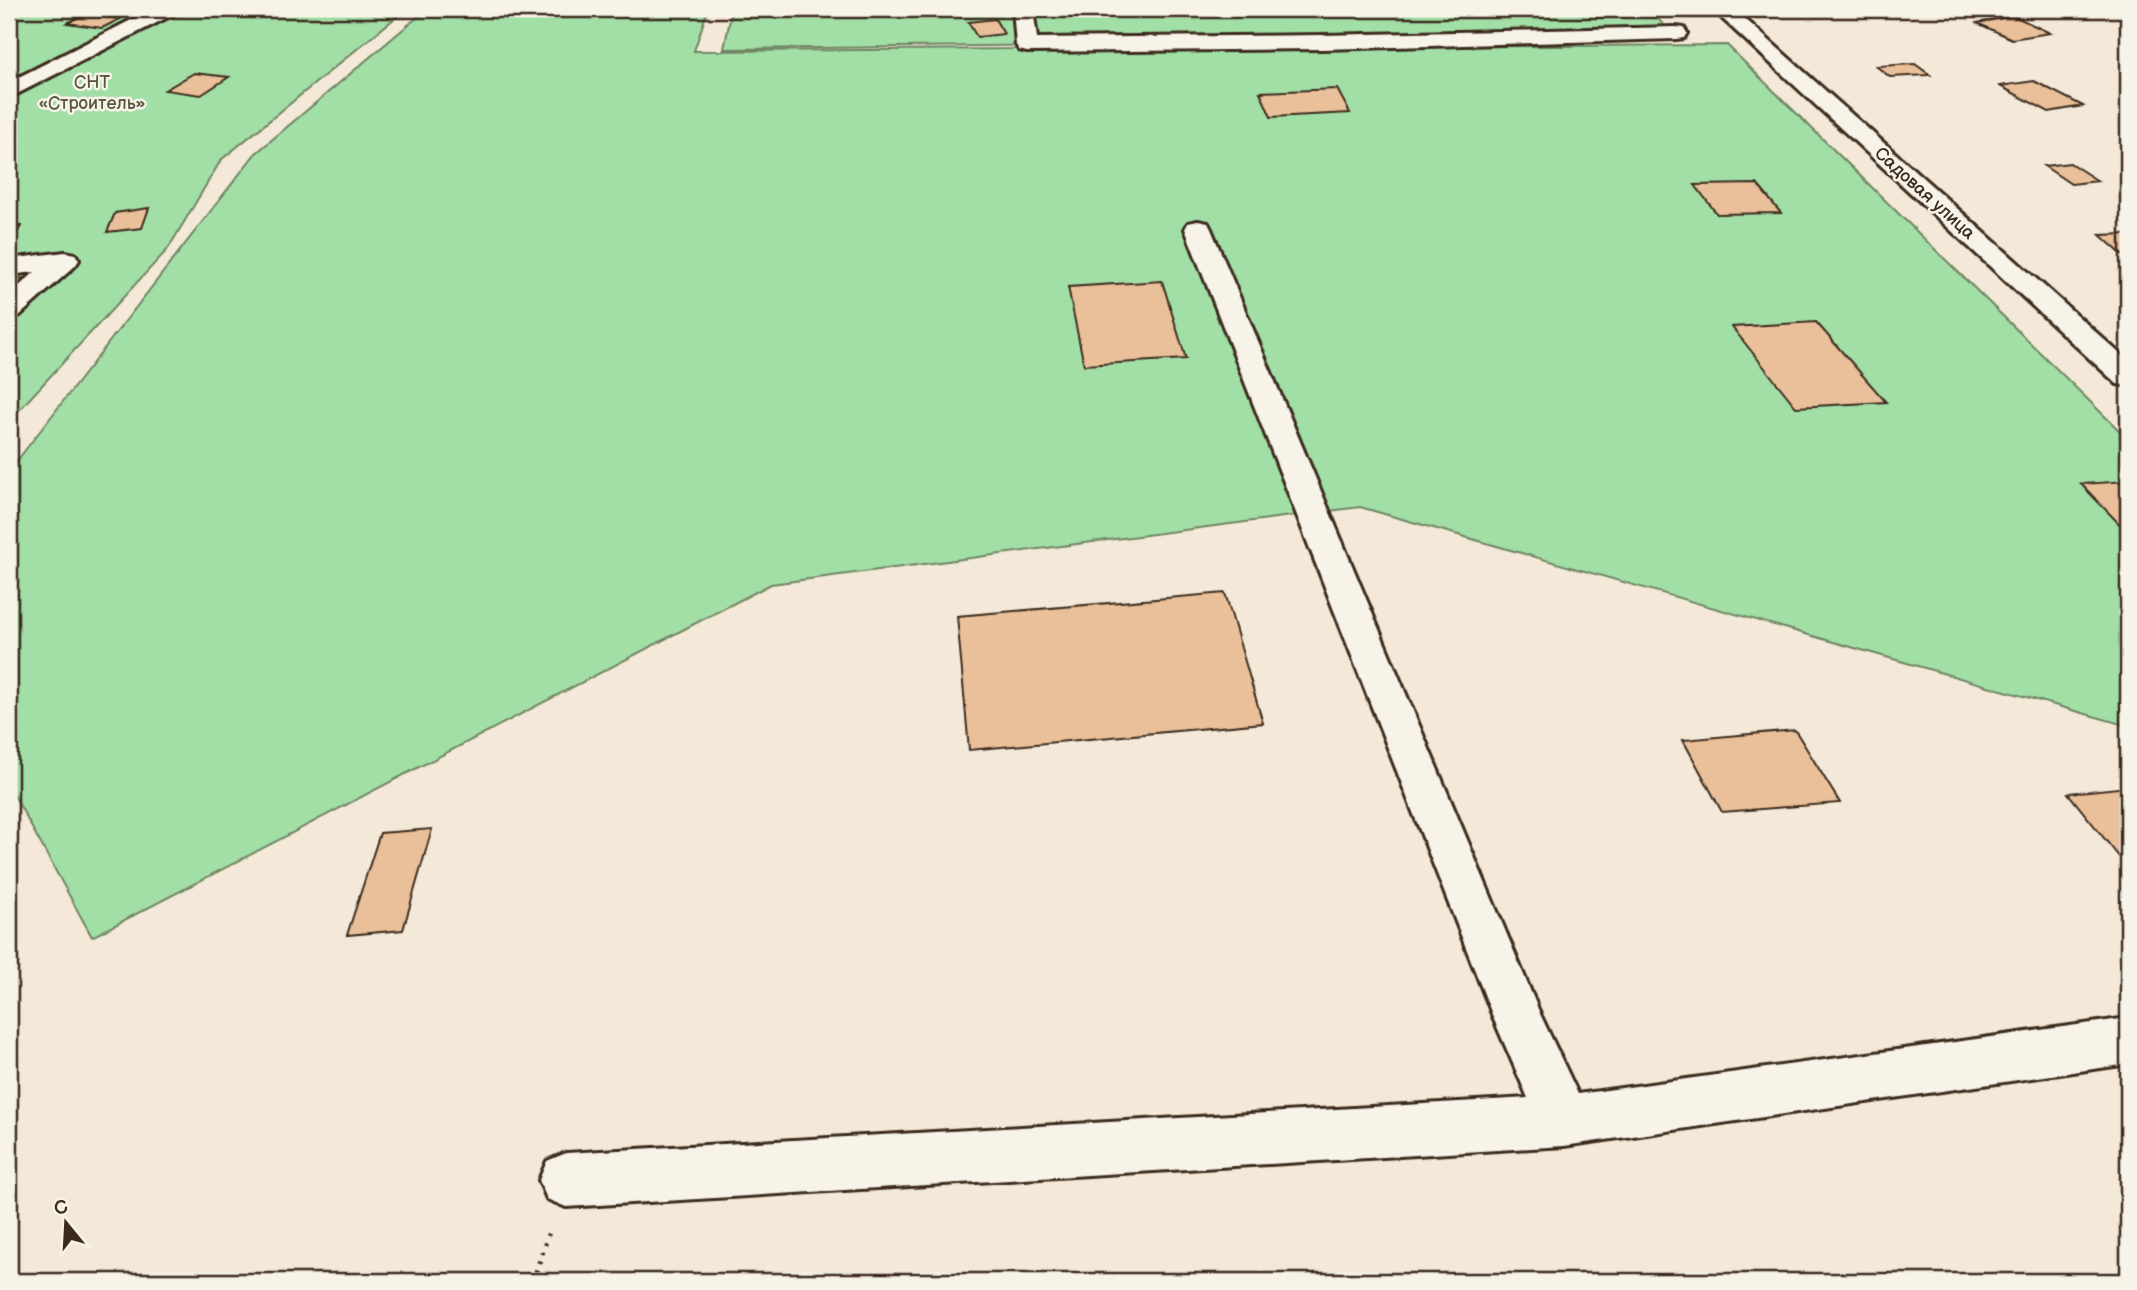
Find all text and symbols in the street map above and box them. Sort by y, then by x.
park label: СНТ «Строитель» [38,72,146,114]
street label: Садовая улица [1870,143,1979,244]
north arrow [32,1188,102,1258]
text: С [51,1195,71,1221]

